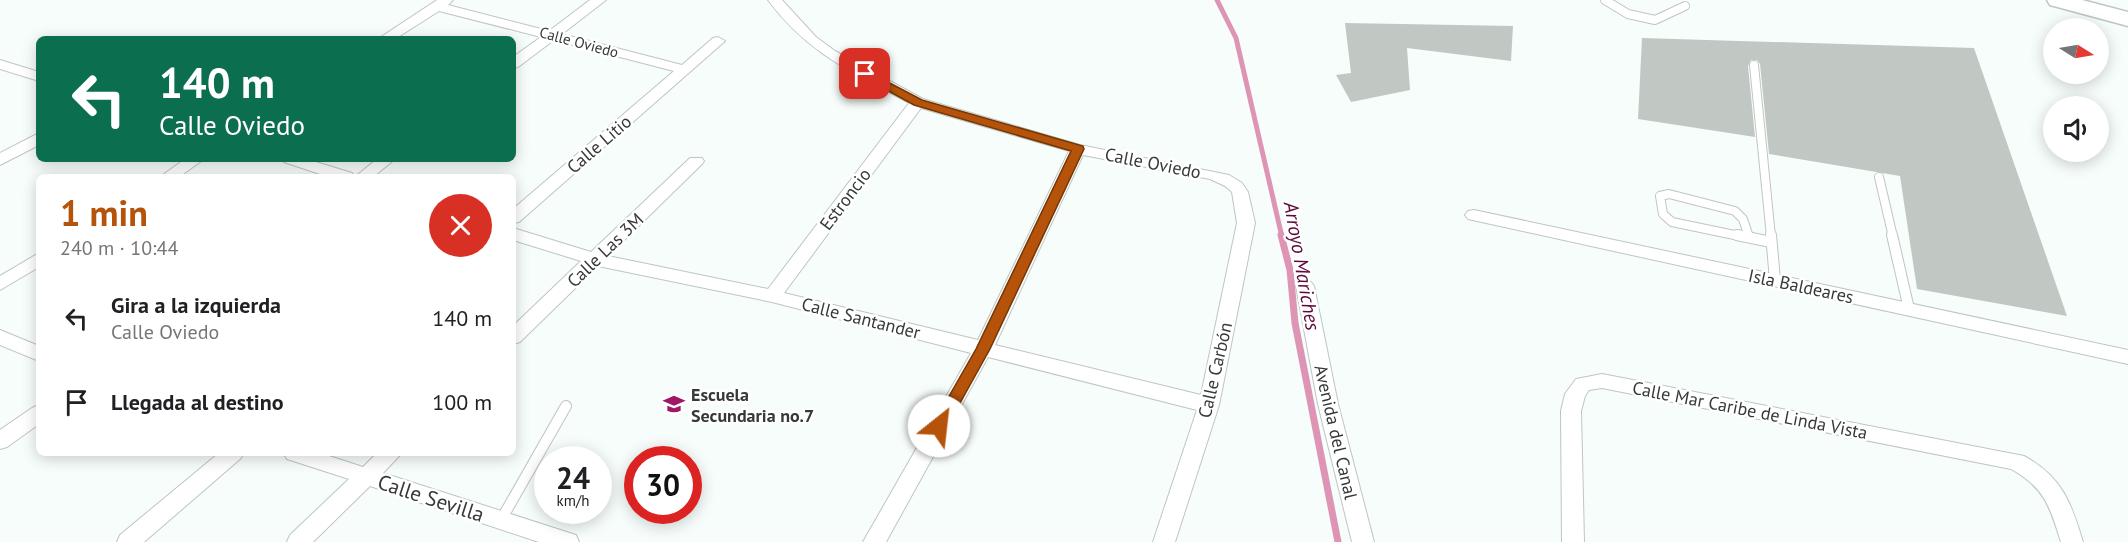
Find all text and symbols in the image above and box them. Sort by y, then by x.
north arrow [2043,18,2109,84]
map controls [2043,18,2109,162]
street label: Calle Oviedo [537,22,621,62]
pin [839,48,890,99]
text: 140 m [159,55,275,110]
icon: arrive [848,57,881,90]
icon: left [60,60,138,138]
button: sound [2043,96,2109,162]
text: Calle Oviedo [159,108,305,142]
street label: Calle Litio [562,110,636,178]
street label: Calle Oviedo [1103,142,1203,184]
street label: Estroncio [814,164,876,234]
text: 1 min [60,189,148,236]
button: close [429,194,492,257]
water label: Arroyo Mariches [1278,199,1326,332]
street label: Calle Las 3M [562,208,648,292]
text: 240 m · 10:44 [60,235,178,261]
street label: Isla Baldeares [1746,264,1856,308]
text: Gira a la izquierda [111,291,281,319]
street label: Calle Santander [799,292,923,344]
icon: left [60,302,93,335]
text: 140 m [432,304,492,332]
text: Calle Oviedo [111,319,219,345]
street label: Calle Carbón [1193,320,1237,420]
street label: Avenida del Canal [1309,362,1363,502]
street label: Calle Mar Caribe de Linda Vista [1630,376,1870,444]
place label: Escuela Secundaria no.7 [691,383,814,427]
icon: arrive [60,386,93,419]
text: Llegada al destino [111,388,284,416]
text: 100 m [432,388,492,416]
school or university icon: Escuela Secundaria no.7 [662,392,686,416]
position arrow [907,394,971,458]
speed limit sign: 30 [624,446,702,524]
text: 24 [556,458,590,497]
street label: Calle Sevilla [374,468,488,528]
text: km/h [557,491,589,510]

